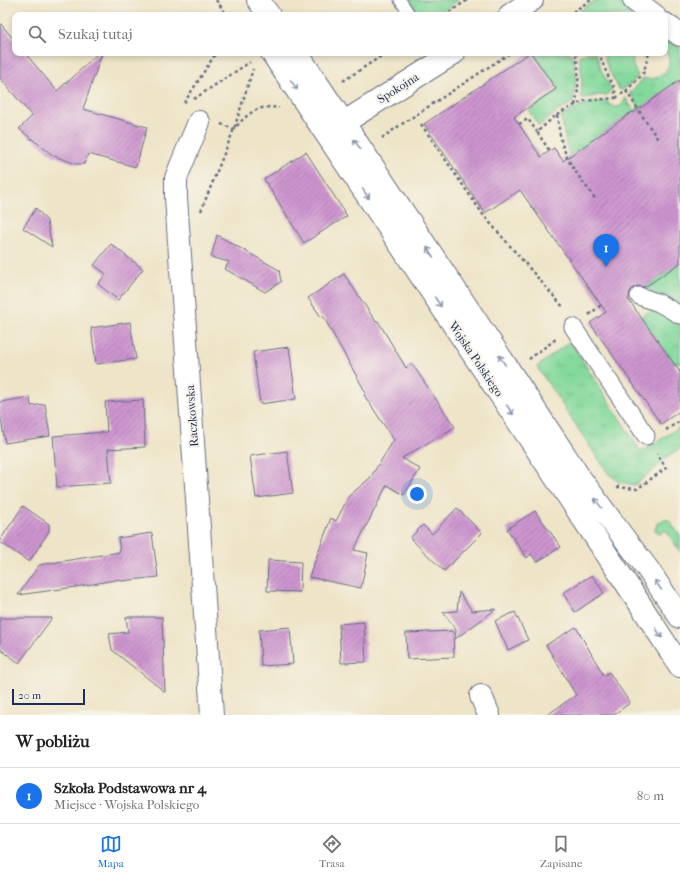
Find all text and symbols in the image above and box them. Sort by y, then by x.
search box [12,12,668,56]
icon: search [26,23,48,45]
text: Szukaj tutaj [58,25,132,43]
street label: Spokojna [375,70,422,106]
one-way arrow [290,80,298,91]
one-way arrow [353,139,361,150]
one-way arrow [362,188,370,199]
pin: 1 [593,234,619,267]
one-way arrow [426,246,434,257]
one-way arrow [434,296,442,307]
street label: Wojska Polskiego [445,318,506,399]
one-way arrow [498,355,506,366]
street label: Raczkowska [183,384,201,447]
one-way arrow [506,404,514,415]
your location [407,484,427,504]
one-way arrow [594,497,602,508]
one-way arrow [654,580,662,591]
one-way arrow [655,627,663,638]
scale bar [12,687,85,706]
text: 20 m [18,689,41,702]
text: W pobliżu [16,731,90,751]
text: Szkoła Podstawowa nr 4 [54,779,206,797]
text: 1 [27,788,31,803]
text: 80 m [637,788,664,803]
text: Miejsce · Wojska Polskiego [54,797,199,812]
tab: Mapa [98,833,124,870]
tab: Trasa [319,833,345,870]
tab: Zapisane [540,833,582,870]

